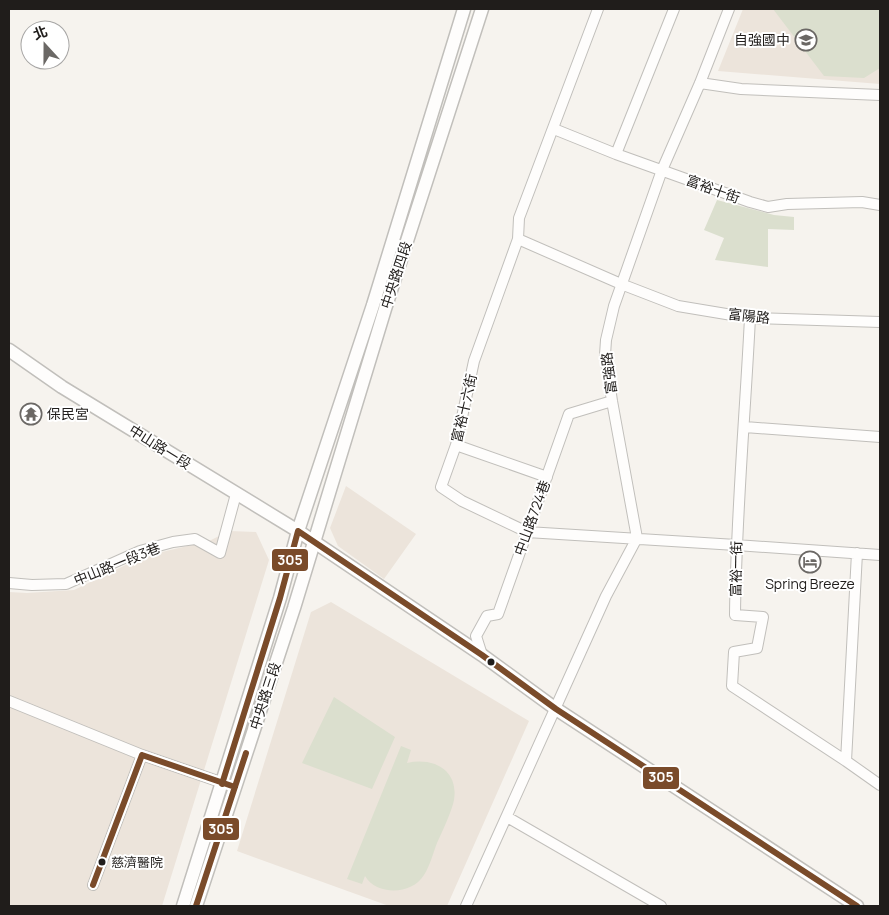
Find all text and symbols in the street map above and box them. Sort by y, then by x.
north arrow [20,20,70,70]
text: 北 [30,21,50,44]
school or university icon: 自強國中 [794,28,818,52]
place label: 自強國中 [734,30,790,49]
street label: 富裕十街 [684,170,743,207]
street label: 中央路四段 [376,239,415,311]
street label: 富陽路 [727,304,771,327]
street label: 富強路 [597,351,620,395]
street label: 富裕十六街 [446,372,481,444]
temple icon: 保民宮 [19,402,43,426]
place label: 保民宮 [47,404,89,423]
street label: 中山路一段 [126,420,195,473]
street label: 中山路724巷 [509,477,554,558]
street label: 中山路一段3巷 [71,538,163,590]
street label: 富裕一街 [726,541,745,597]
line badge: 305 [271,548,309,572]
text: 305 [277,550,303,569]
hotel icon: Spring Breeze [798,550,822,574]
place label: Spring Breeze [765,574,855,593]
unlabelled marker [486,657,496,667]
street label: 中央路三段 [245,660,284,732]
line badge: 305 [642,766,680,790]
text: 305 [648,767,674,786]
line badge: 305 [202,817,240,841]
text: 305 [208,819,234,838]
place label: 慈濟醫院 [111,853,163,871]
marker: 慈濟醫院 [97,857,107,867]

